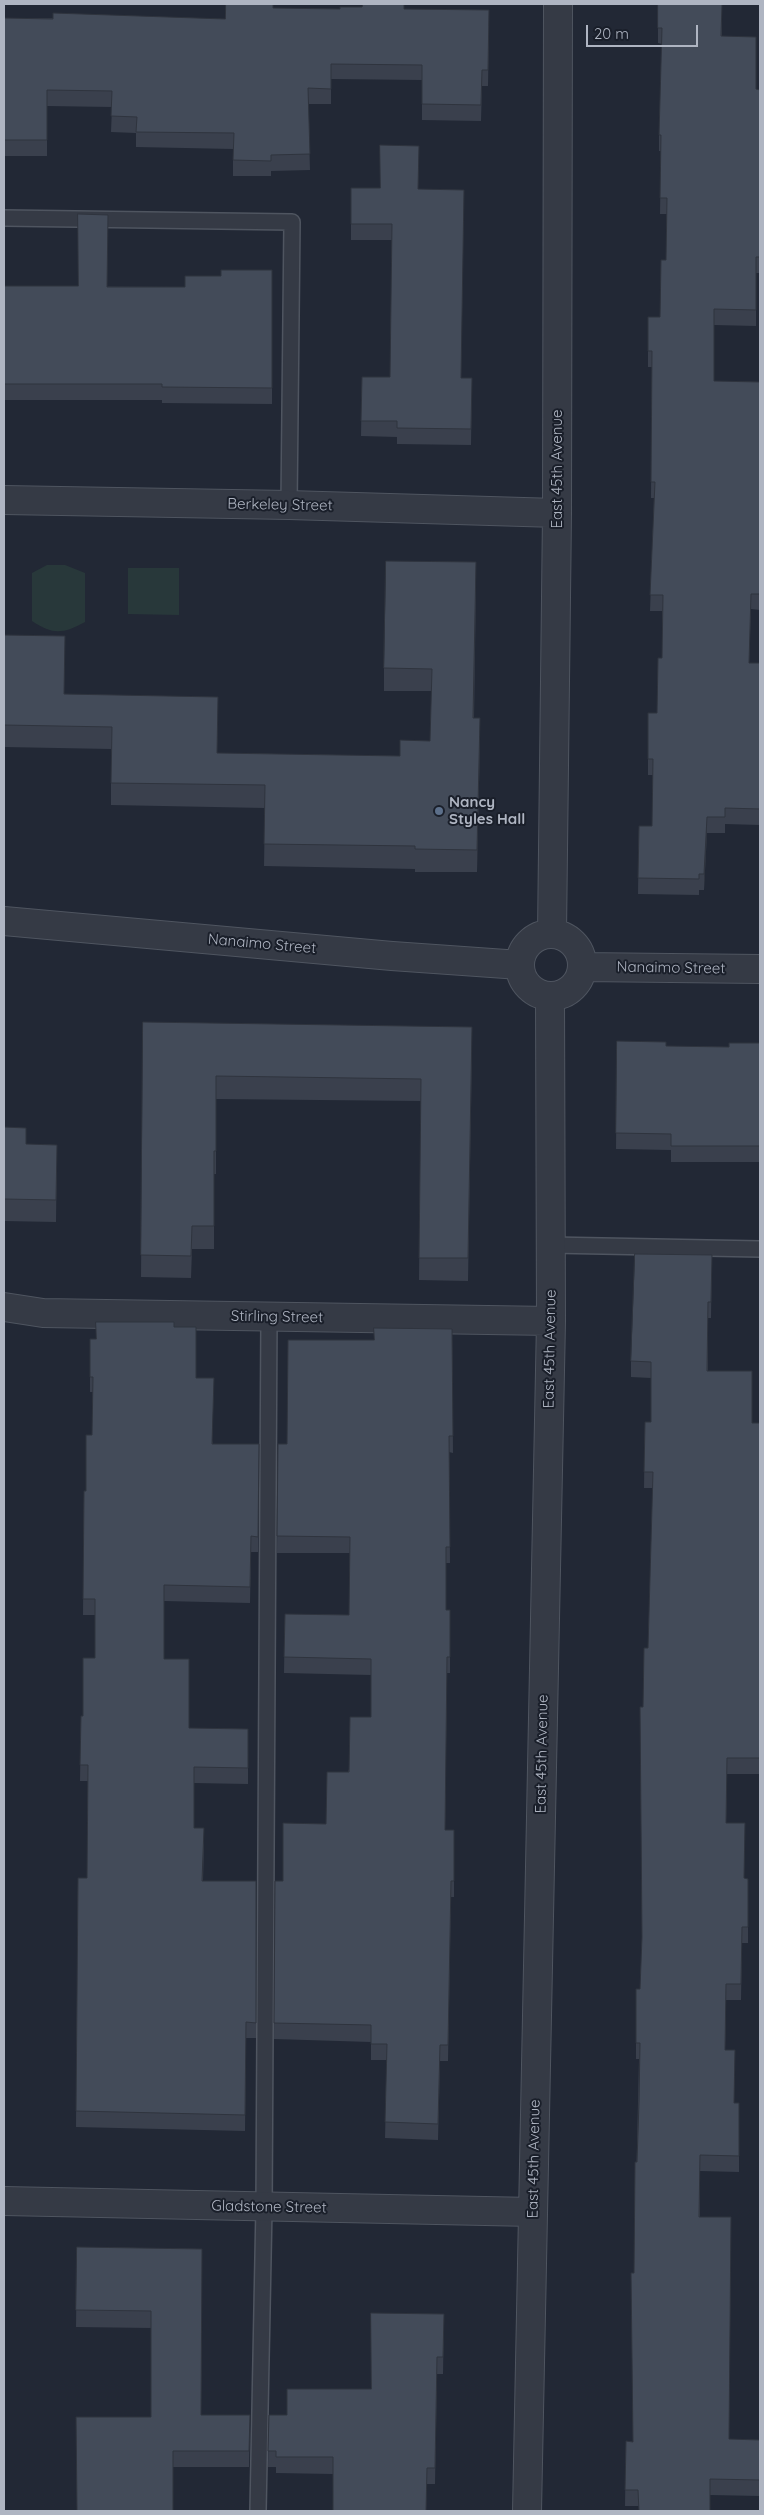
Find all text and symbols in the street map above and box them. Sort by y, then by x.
scale bar [589,15,702,47]
text: 20 m [594,24,629,43]
street label: East 45th Avenue [548,409,566,529]
street label: Berkeley Street [227,495,333,515]
place label: Nancy Styles Hall [449,793,525,828]
marker: Nancy Styles Hall [433,805,445,817]
street label: Nanaimo Street [207,930,317,958]
street label: Nanaimo Street [616,958,726,978]
street label: East 45th Avenue [540,1289,560,1409]
street label: Stirling Street [231,1307,323,1327]
street label: East 45th Avenue [532,1694,552,1814]
street label: East 45th Avenue [524,2099,544,2219]
street label: Gladstone Street [211,2197,327,2217]

